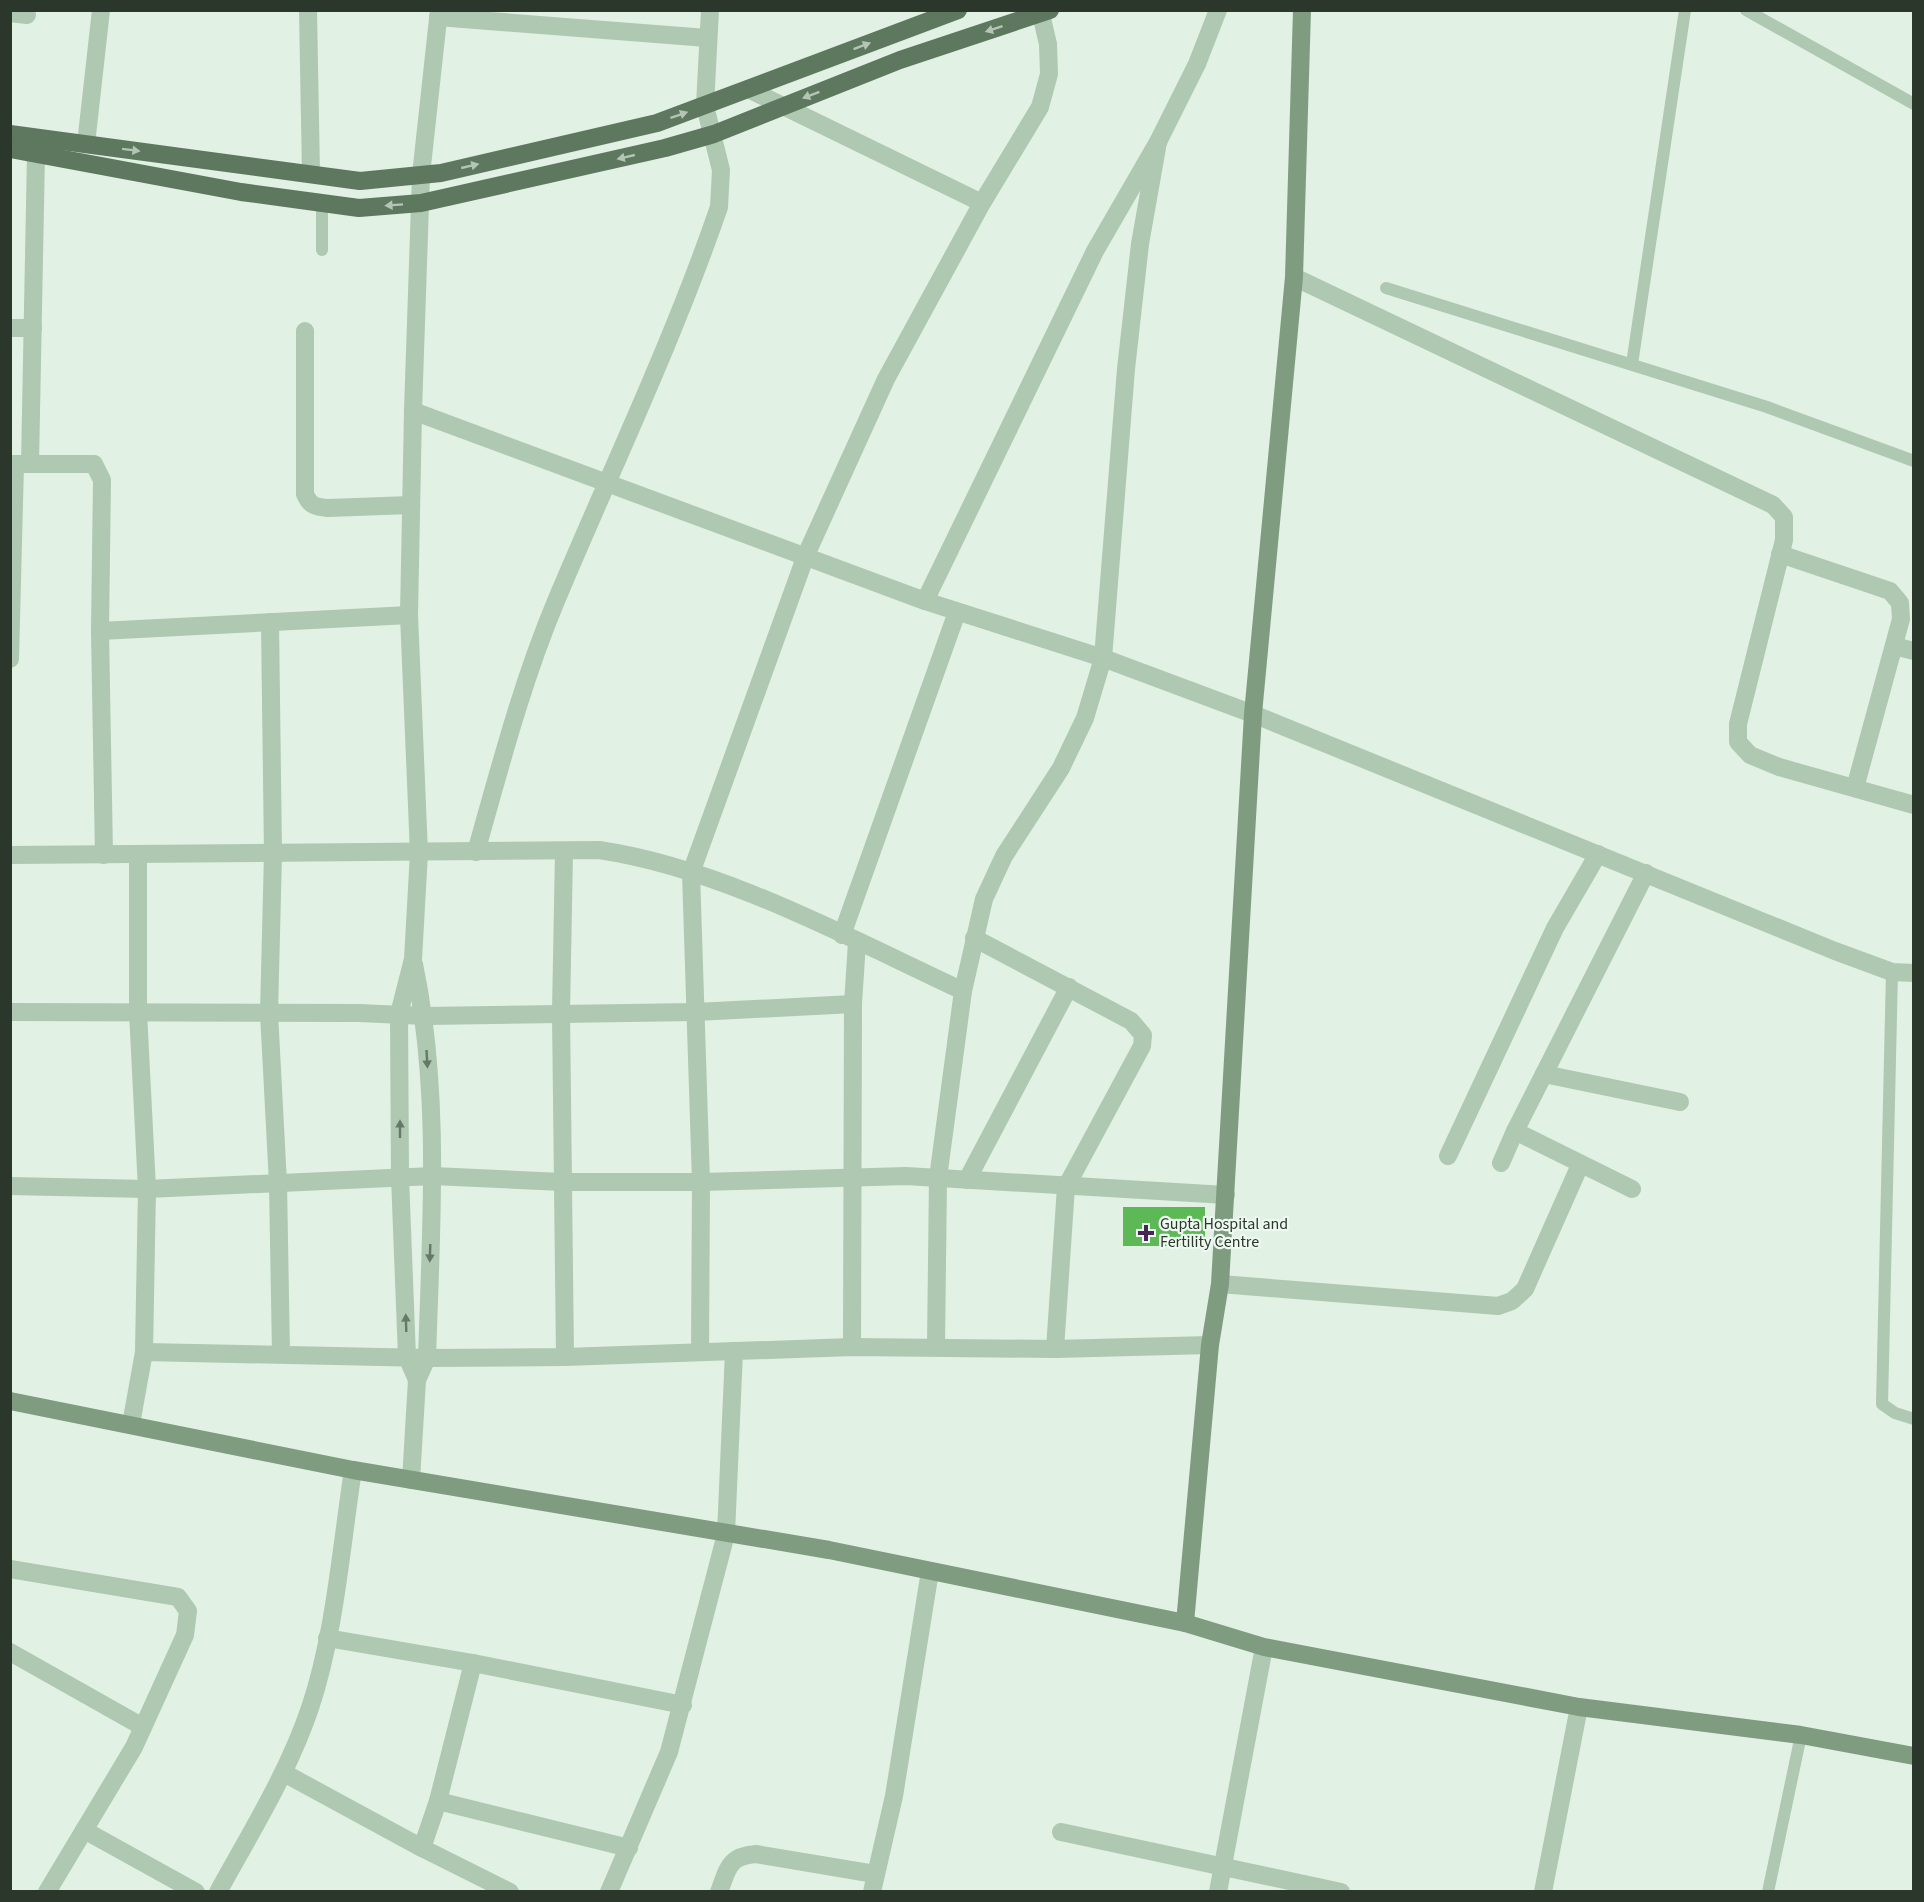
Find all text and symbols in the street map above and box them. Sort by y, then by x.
one-way arrow [985,25,1003,34]
one-way arrow [853,40,871,50]
one-way arrow [802,91,820,100]
one-way arrow [671,109,689,119]
one-way arrow [122,146,141,155]
one-way arrow [617,153,636,162]
one-way arrow [461,161,479,171]
one-way arrow [385,200,404,210]
one-way arrow [423,1049,432,1068]
one-way arrow [395,1119,405,1138]
place label: Gupta Hospital and Fertility Centre [1160,1213,1288,1253]
marker: Gupta Hospital and Fertility Centre [1137,1224,1155,1242]
one-way arrow [426,1244,435,1263]
one-way arrow [401,1314,410,1333]

